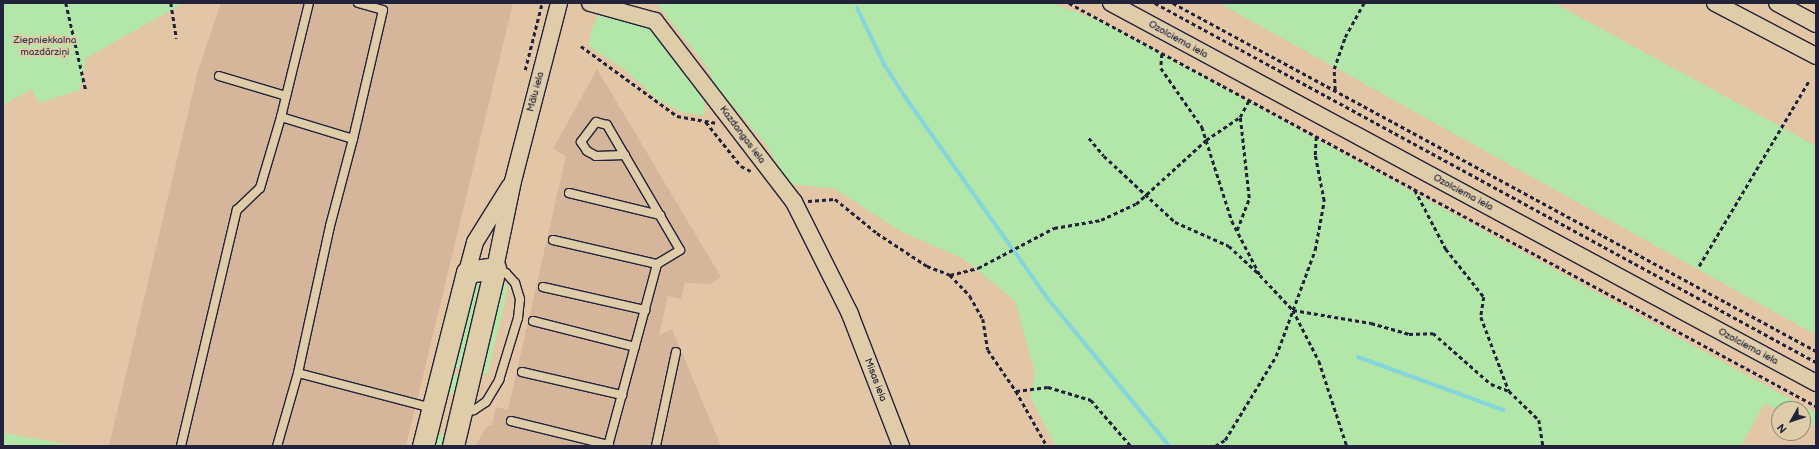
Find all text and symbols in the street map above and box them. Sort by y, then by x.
street label: Ozolciema iela [1146,19,1210,61]
park label: Ziepniekkalna mazdārziņi [14,34,76,58]
street label: Mālu iela [525,71,547,113]
street label: Kazdangas iela [716,104,768,166]
street label: Ozolciema iela [1431,172,1495,214]
street label: Ozolciema iela [1716,326,1780,368]
street label: Misas iela [861,357,889,403]
north arrow [1771,401,1811,441]
text: N [1774,421,1790,436]

